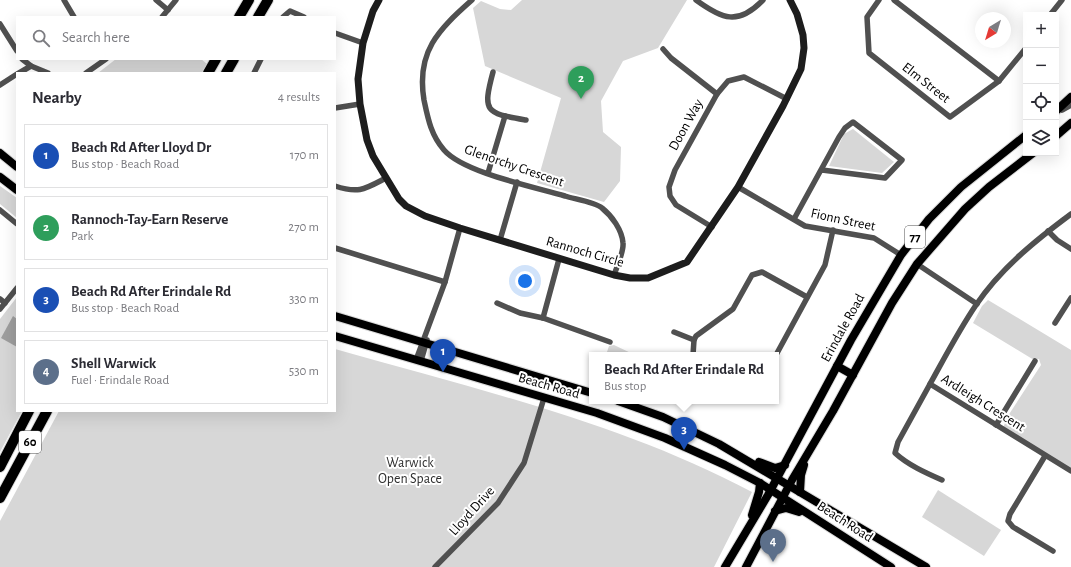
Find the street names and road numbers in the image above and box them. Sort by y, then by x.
street label: Elm Street [899,60,953,106]
street label: Doon Way [666,97,706,153]
street label: Glenorchy Crescent [463,142,566,190]
street label: Fionn Street [809,206,877,234]
road number: 77 [905,226,925,248]
street label: Rannoch Circle [544,234,626,270]
street label: Erindale Road [819,292,867,364]
street label: Beach Road [517,371,581,401]
street label: Ardleigh Crescent [939,372,1028,435]
road number: 60 [19,431,41,453]
street label: Lloyd Drive [447,484,497,538]
street label: Beach Road [815,499,875,545]

